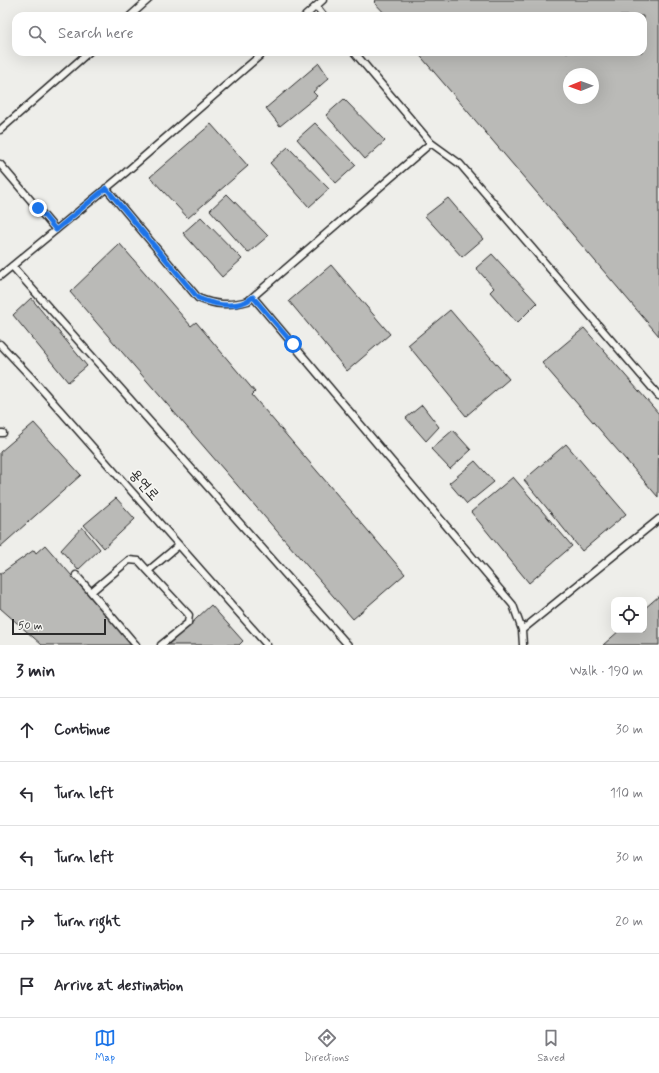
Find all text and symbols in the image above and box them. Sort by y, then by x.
search box [12,12,647,56]
icon: search [26,23,48,45]
text: Search here [58,24,134,44]
north arrow [563,68,599,104]
route end [29,199,47,217]
route start [284,335,302,353]
street label: 용연로 [125,465,163,505]
map controls [611,597,647,633]
button: locate [611,597,647,633]
scale bar [12,617,106,636]
text: 50 m [18,619,43,633]
text: 3 min [16,660,55,682]
text: Walk · 190 m [570,663,643,680]
icon: ahead [16,719,38,741]
text: Continue [54,720,110,740]
text: 30 m [616,721,643,738]
icon: left [16,783,38,805]
text: Turn left [54,784,114,804]
text: 110 m [610,785,643,802]
icon: left [16,847,38,869]
text: Turn left [54,848,114,868]
text: 30 m [616,849,643,866]
icon: right [16,911,38,933]
text: Turn right [54,912,121,932]
text: 20 m [615,913,643,930]
icon: arrive [16,975,38,997]
text: Arrive at destination [54,976,183,996]
tab: Map [94,1027,116,1065]
tab: Directions [304,1027,349,1065]
tab: Saved [537,1027,565,1065]

